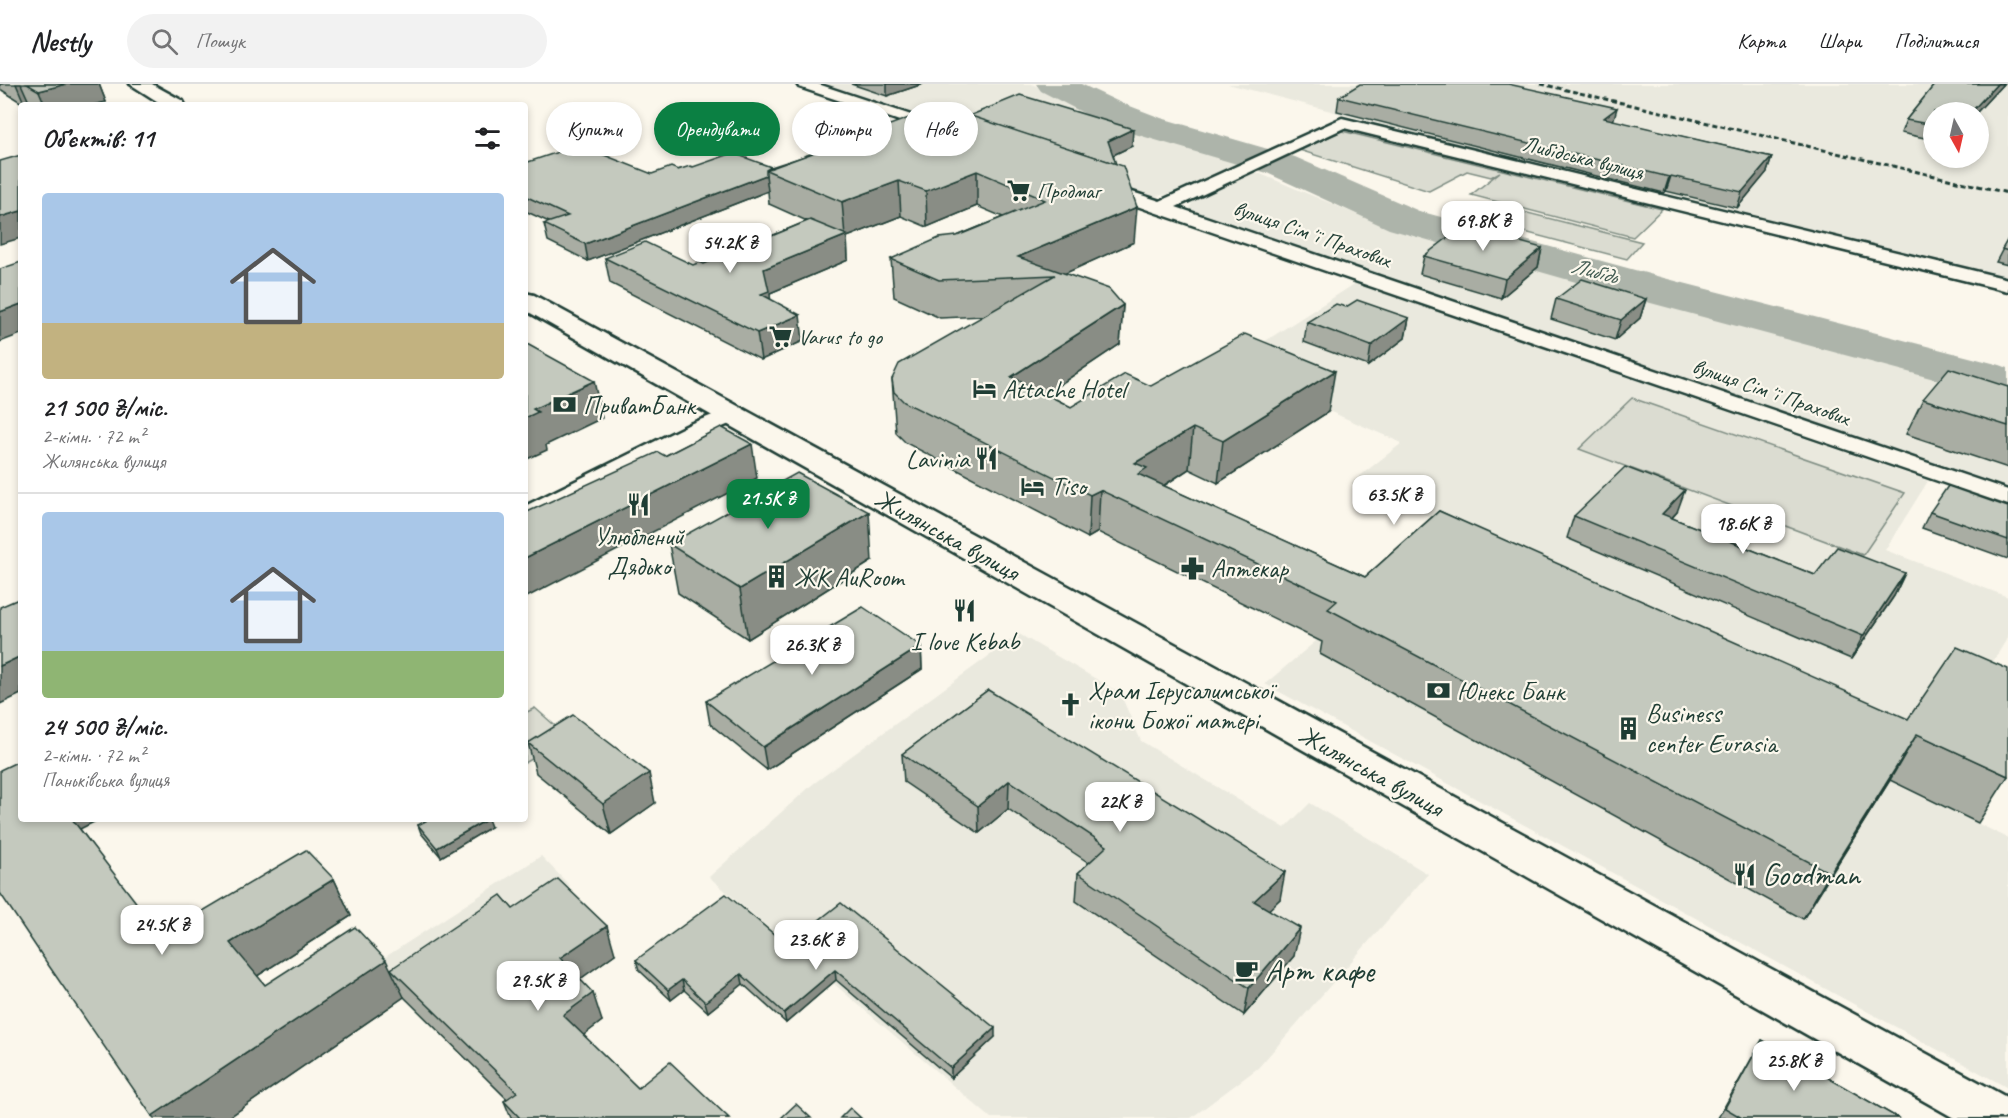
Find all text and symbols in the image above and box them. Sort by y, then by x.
search box [127,14,547,68]
text: Nestly [30,24,91,59]
icon: search [148,25,181,58]
text: Пошук [196,27,245,55]
text: Карта [1737,28,1785,54]
text: Шари [1818,28,1862,54]
text: Поділитися [1895,28,1978,54]
chip: Купити [546,102,642,156]
chip: Орендувати [654,102,780,156]
chip: Фільтри [792,102,892,156]
chip: Нове [904,102,978,156]
north arrow [1923,102,1989,168]
map controls [1923,102,1989,168]
text: Об’єктів: 11 [42,122,154,155]
icon: filters [471,122,504,155]
street label: Либідська вулиця [1520,129,1647,187]
place label: Продмаг [1037,177,1103,205]
supermarket icon: Продмаг [1006,178,1032,204]
street label: вулиця Сімʼї Прахових [1230,194,1396,274]
pin: 69.8K ₴ [1428,201,1538,252]
text: 69.8K ₴ [1455,208,1511,233]
pin: 54.2K ₴ [675,223,785,274]
text: 54.2K ₴ [703,230,757,255]
icon: home [219,232,327,340]
water label: Либідь [1568,252,1623,291]
place label: Varus to go [798,323,883,351]
supermarket icon: Varus to go [767,324,793,350]
street label: вулиця Сімʼї Прахових [1689,352,1855,432]
place label: Attache Hotel [1002,373,1130,406]
hotel icon: Attache Hotel [971,376,997,402]
place label: ПриватБанк [583,389,697,422]
text: 21 500 ₴/міс. [42,391,167,424]
bank icon: ПриватБанк [552,392,578,418]
text: 2-кімн. · 72 m² [42,424,145,449]
place label: Lavinia [906,443,971,476]
restaurant icon: Lavinia [974,446,1000,472]
text: Жилянська вулиця [42,449,165,474]
place label: Tiso [1051,470,1089,503]
hotel icon: Tiso [1020,473,1046,499]
pin: 63.5K ₴ [1339,475,1449,526]
pin: 21.5K ₴ [713,479,823,530]
street label: Жилянська вулиця [869,482,1027,589]
text: 63.5K ₴ [1366,482,1422,507]
text: 21.5K ₴ [741,486,795,511]
restaurant icon: Улюблений Дядько [626,492,652,518]
pin: 18.6K ₴ [1688,504,1798,555]
text: 18.6K ₴ [1715,511,1771,536]
place label: Улюблений Дядько [594,520,686,583]
icon: home [219,551,327,659]
place label: Аптекар [1211,552,1289,585]
pharmacy icon: Аптекар [1180,555,1206,581]
place label: ЖК AuRoom [794,561,906,594]
building icon: ЖК AuRoom [763,564,789,590]
restaurant icon: I love Kebab [952,597,978,623]
pin: 26.3K ₴ [757,625,867,676]
place label: I love Kebab [911,625,1021,658]
text: 26.3K ₴ [784,632,840,657]
place label: Храм Ієрусалимської ікони Божої матері [1088,674,1278,737]
place label: Юнекс Банк [1457,675,1567,708]
bank icon: Юнекс Банк [1426,678,1452,704]
church icon: Храм Ієрусалимської ікони Божої матері [1057,692,1083,718]
place label: Business center Eurasia [1646,697,1779,760]
text: 24 500 ₴/міс. [42,710,167,743]
building icon: Business center Eurasia [1615,715,1641,741]
street label: Жилянська вулиця [1293,718,1451,825]
text: 2-кімн. · 72 m² [42,743,145,768]
text: Паньківська вулиця [42,768,169,793]
pin: 22K ₴ [1078,782,1162,833]
text: 22K ₴ [1099,789,1141,814]
place label: Goodman [1762,854,1861,895]
restaurant icon: Goodman [1731,861,1757,887]
pin: 24.5K ₴ [107,905,217,956]
text: 24.5K ₴ [135,912,189,937]
pin: 23.6K ₴ [761,920,871,971]
text: 23.6K ₴ [788,927,844,952]
place label: Арт кафе [1265,950,1377,991]
cafe icon: Арт кафе [1234,957,1260,983]
pin: 29.5K ₴ [483,961,593,1012]
text: 29.5K ₴ [511,968,565,993]
pin: 25.8K ₴ [1739,1041,1849,1092]
text: 25.8K ₴ [1767,1048,1821,1073]

